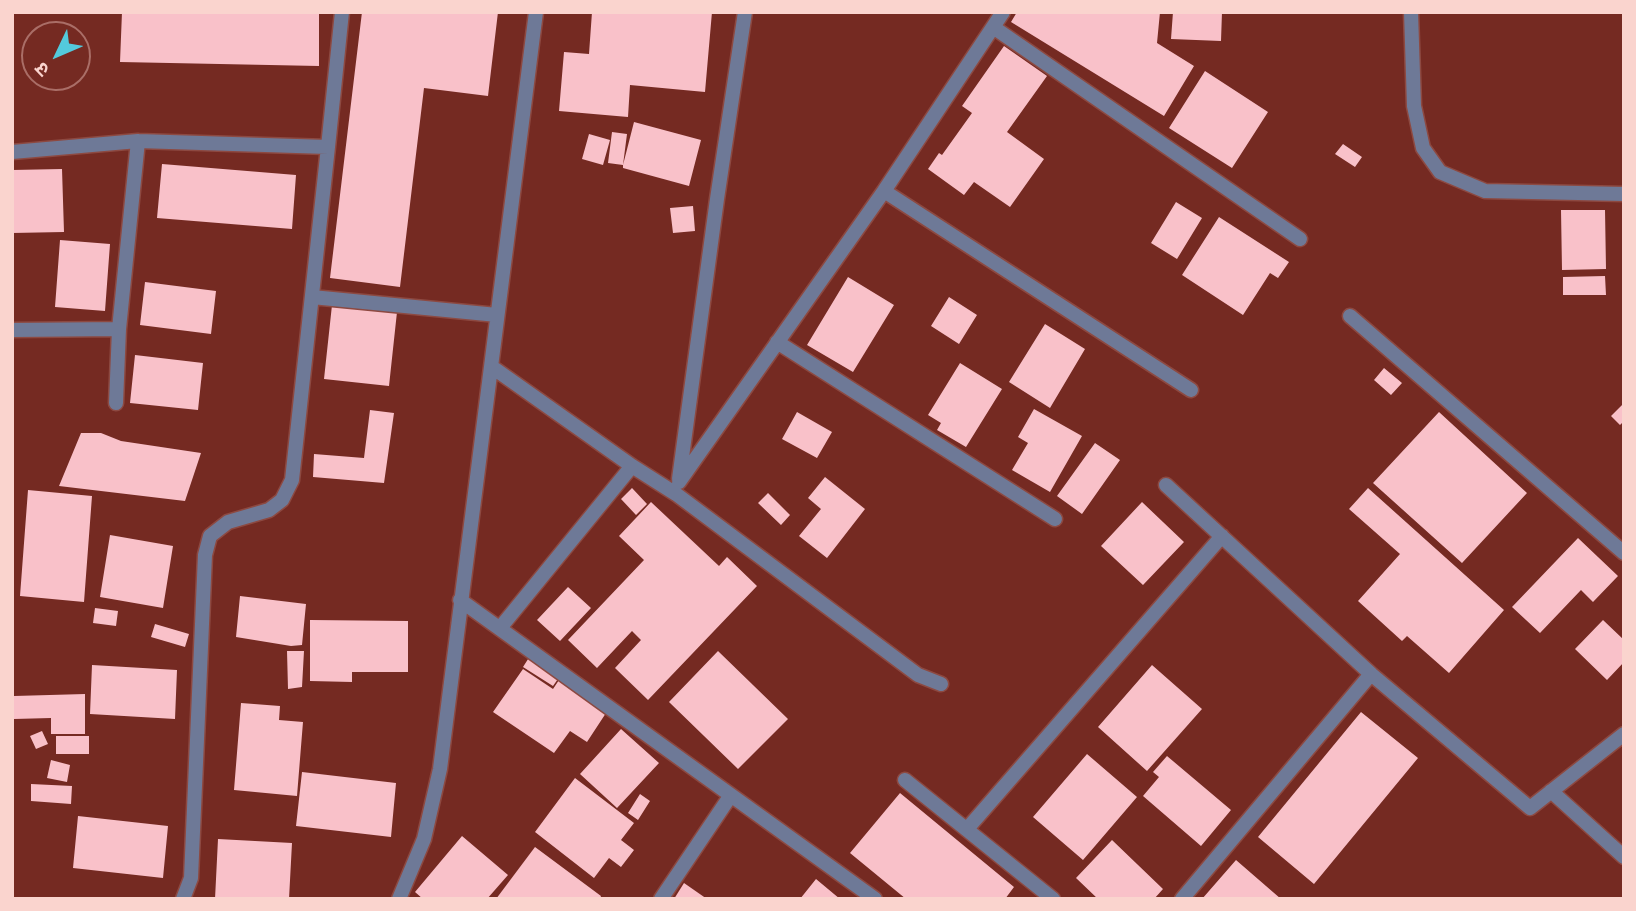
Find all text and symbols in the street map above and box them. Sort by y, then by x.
north arrow [21,21,91,91]
text: उ [31,58,54,81]

